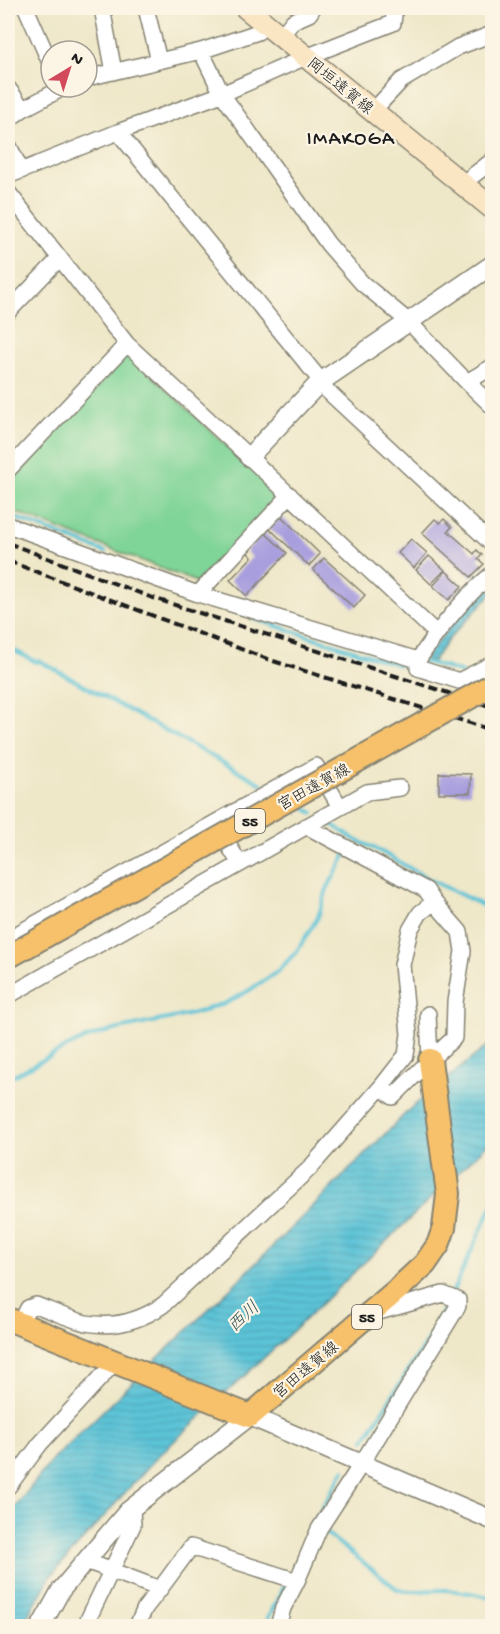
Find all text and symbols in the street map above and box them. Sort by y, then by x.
north arrow [39,39,99,99]
text: N [66,49,86,71]
street label: 岡垣遠賀線 [302,54,377,120]
district label: IMAKOGA [307,129,395,152]
street label: 宮田遠賀線 [274,760,354,817]
road number: 55 [235,809,265,833]
water label: 西川 [224,1298,265,1338]
road number: 55 [352,1305,382,1329]
street label: 宮田遠賀線 [269,1337,344,1405]

